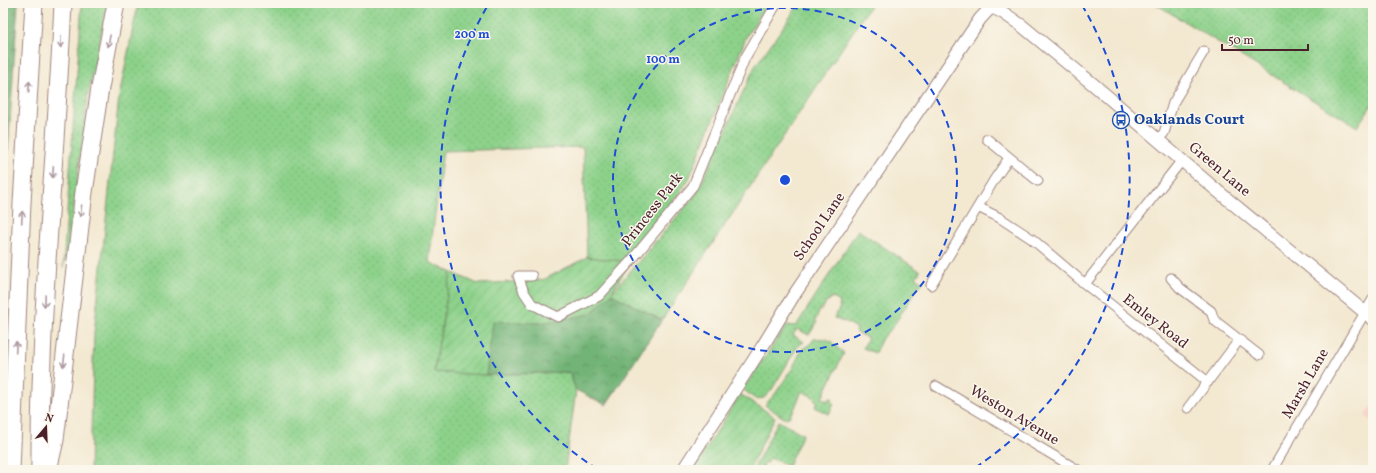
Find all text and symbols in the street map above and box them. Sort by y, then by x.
scale bar [1222,26,1308,52]
text: 200 m [454,27,490,43]
text: 50 m [1228,33,1254,49]
one-way arrow [105,34,113,47]
one-way arrow [58,35,65,48]
text: 100 m [646,52,680,68]
one-way arrow [26,81,33,94]
bus stop icon: Oaklands Court [1111,110,1131,130]
place label: Oaklands Court [1134,110,1245,131]
street label: Green Lane [1183,138,1255,202]
one-way arrow [50,165,57,178]
street label: Princess Park [617,169,689,251]
centre of rings [778,173,792,187]
street label: School Lane [789,188,851,266]
one-way arrow [78,204,85,217]
one-way arrow [18,211,25,224]
street label: Emley Road [1118,290,1192,354]
one-way arrow [41,294,49,307]
one-way arrow [12,341,20,354]
street label: Marsh Lane [1277,345,1335,423]
one-way arrow [60,354,68,367]
street label: Weston Avenue [965,381,1063,451]
north arrow [26,407,66,447]
text: N [43,411,55,427]

